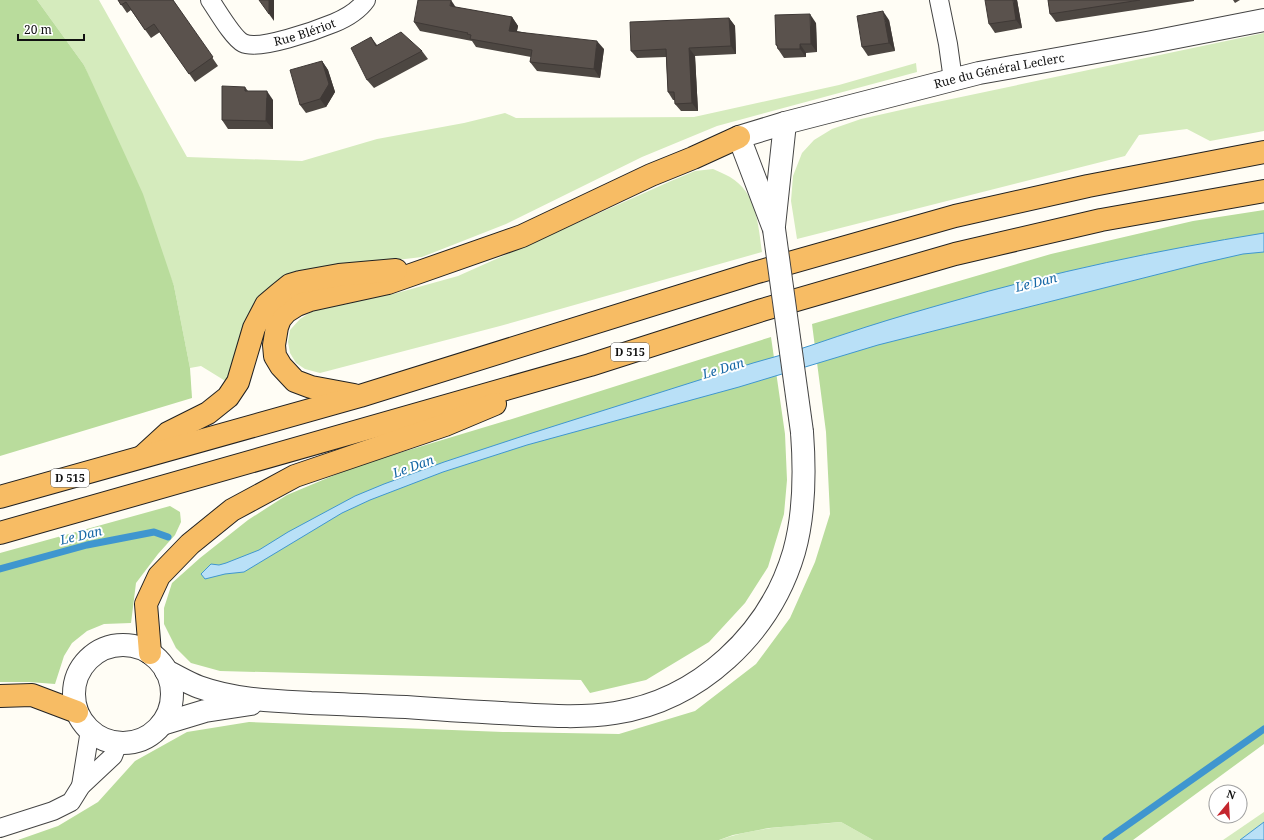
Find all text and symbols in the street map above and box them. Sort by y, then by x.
street label: Rue Blériot [272,14,338,50]
scale bar [18,16,84,42]
text: 20 m [24,21,52,38]
street label: Rue du Général Leclerc [932,49,1066,92]
water label: Le Dan [1012,268,1059,296]
road number: D 515 [611,343,649,361]
water label: Le Dan [699,353,746,383]
water label: Le Dan [389,450,436,482]
road number: D 515 [51,469,89,487]
water label: Le Dan [57,521,104,549]
north arrow [1208,784,1248,824]
text: N [1225,786,1238,803]

